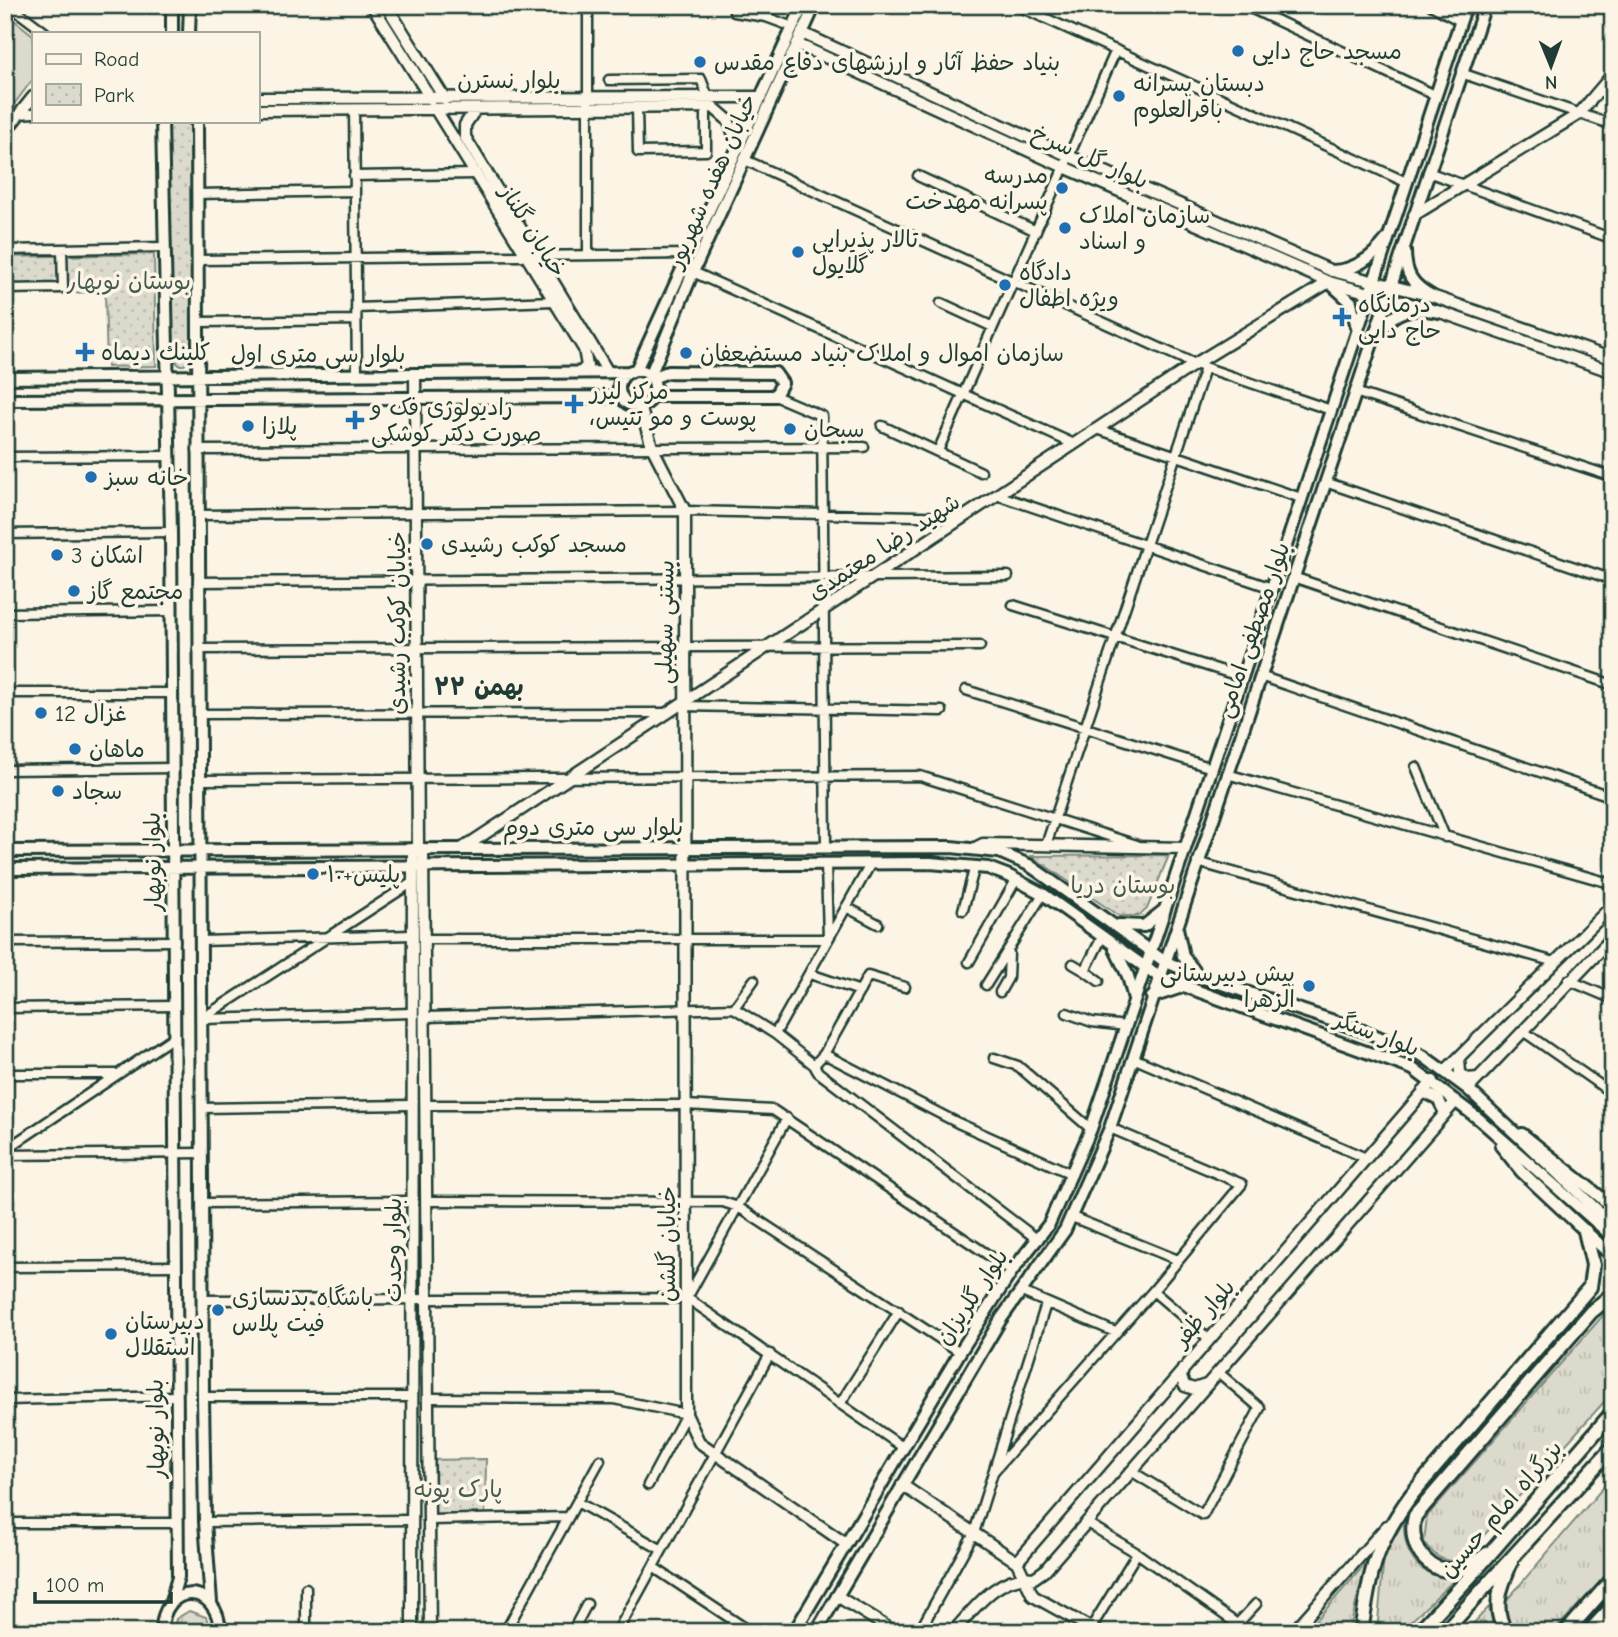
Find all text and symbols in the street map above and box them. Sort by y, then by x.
legend [32,32,259,122]
north arrow [1516,32,1586,102]
place label: مسجد حاج دایی [1252,38,1402,67]
marker: مسجد حاج دایی [1230,43,1246,59]
text: Road [94,47,139,71]
place label: بنیاد حفظ آثار و ارزشهای دفاع مقدس [714,49,1060,78]
marker: بنیاد حفظ آثار و ارزشهای دفاع مقدس [692,54,708,70]
street label: بلوار نسترن [457,67,561,94]
place label: دبستان پسرانه باقرالعلوم [1133,70,1265,127]
text: N [1545,71,1558,93]
text: Park [94,83,134,107]
marker: دبستان پسرانه باقرالعلوم [1111,88,1127,104]
street label: خیابان هفده شهریور [661,90,762,274]
street label: بلوار گل سرخ [1027,119,1152,196]
place label: مدرسه پسرانه مهدخت [905,162,1048,216]
street label: خیابان گلناز [493,178,572,282]
marker: مدرسه پسرانه مهدخت [1054,180,1070,196]
place label: سازمان املاک و اسناد [1079,202,1210,255]
marker: سازمان املاک و اسناد [1057,220,1073,236]
place label: تالار پذیرایی گلایول [812,226,918,279]
marker: تالار پذیرایی گلایول [790,244,806,260]
place label: دادگاه ویژه اطفال [1019,259,1119,312]
park label: بوستان نوبهار [66,268,191,295]
marker: دادگاه ویژه اطفال [997,277,1013,293]
place label: درمانگاه حاج دایی [1358,291,1441,346]
marker: درمانگاه حاج دایی [1332,307,1352,327]
place label: كلينك ديماه [101,339,211,366]
place label: سازمان اموال و املاک بنیاد مستضعفان [700,340,1064,367]
street label: بلوار سی متری اول [231,341,405,369]
marker: كلينك ديماه [75,342,95,362]
marker: سازمان اموال و املاک بنیاد مستضعفان [678,345,694,361]
place label: مرکز لیزر ،پوست و مو تتیس [588,378,757,432]
place label: رادیولوژی فک و صورت دکتر کوشکی [369,394,542,448]
marker: مرکز لیزر ،پوست و مو تتیس [564,394,584,414]
marker: رادیولوژی فک و صورت دکتر کوشکی [345,410,365,430]
place label: پلازا [262,413,297,441]
place label: سبحان [804,416,865,443]
marker: پلازا [240,418,256,434]
marker: سبحان [782,421,798,437]
place label: خانه سبز [103,464,188,491]
marker: خانه سبز [83,469,99,485]
street label: شهید رضا معتمدی [803,488,965,606]
street label: خیابان کوکب رشیدی [384,531,411,715]
place label: مسجد کوکب رشیدی [441,531,627,558]
marker: مسجد کوکب رشیدی [419,536,435,552]
street label: بلوار مصطفی امامی [1210,539,1297,722]
place label: اشکان 3 [71,542,143,569]
marker: اشکان 3 [49,547,65,563]
street label: بستنی سهیلی [650,560,681,684]
place label: مجتمع گاز [86,578,183,608]
marker: مجتمع گاز [66,583,82,599]
district label: ۲۲ بهمن [434,673,524,701]
place label: غزال 12 [55,700,127,727]
marker: غزال 12 [33,705,49,721]
place label: ماهان [89,736,145,763]
marker: ماهان [67,741,83,757]
place label: سجاد [72,778,122,805]
marker: سجاد [50,783,66,799]
street label: بلوار نوبهار [139,812,167,913]
street label: بلوار سی متری دوم [503,814,683,845]
place label: پلیس+۱۰ [327,861,400,889]
marker: پلیس+۱۰ [305,866,321,882]
park label: بوستان دریا [1071,872,1175,899]
place label: پیش دبیرستانی الزهرا [1160,960,1295,1013]
marker: پیش دبیرستانی الزهرا [1301,978,1317,994]
street label: بلوار سنگر [1329,1005,1423,1062]
street label: خیابان گلشن [654,1186,681,1302]
street label: بلوار وحدت [380,1198,407,1302]
street label: بلوار گلریزان [930,1244,1014,1350]
street label: بلوار ظفر [1166,1274,1241,1354]
place label: باشگاه بدنسازی فیت پلاس [232,1284,373,1338]
marker: باشگاه بدنسازی فیت پلاس [210,1302,226,1318]
place label: دبیرستان استقلال [125,1308,205,1361]
marker: دبیرستان استقلال [103,1326,119,1342]
street label: بلوار نوبهار [142,1379,170,1480]
street label: بزرگراه امام حسین [1434,1435,1571,1586]
park label: پارک پونه [414,1476,502,1504]
scale bar [35,1560,172,1604]
text: 100 m [46,1573,104,1597]

